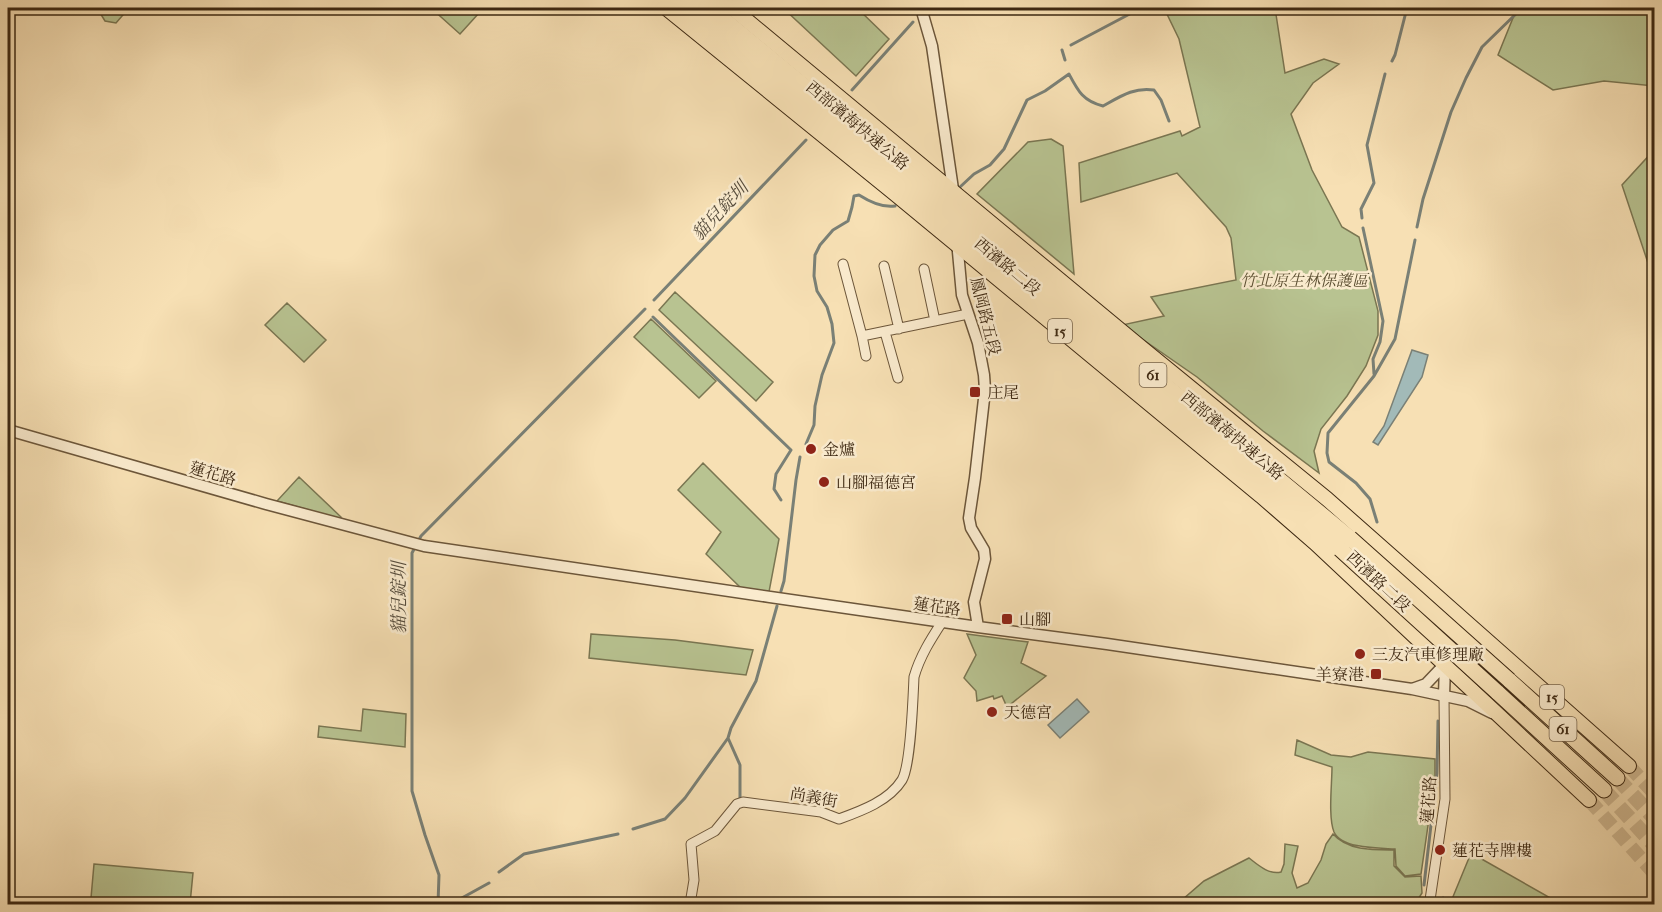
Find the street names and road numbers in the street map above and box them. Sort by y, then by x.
street label: 西部濱海快速公路 [803,77,913,174]
street label: 西濱路二段 [971,233,1044,299]
street label: 鳳岡路五段 [967,275,1004,357]
road number: 15 [1048,319,1072,343]
road number: 61 [1140,363,1166,387]
street label: 西部濱海快速公路 [1178,387,1288,484]
street label: 蓮花路 [187,458,239,489]
street label: 西濱路二段 [1343,547,1414,616]
street label: 蓮花路 [912,594,962,619]
road number: 15 [1540,685,1564,709]
road number: 61 [1550,717,1576,741]
street label: 蓮花路 [1417,775,1440,825]
street label: 尚義街 [789,784,839,811]

